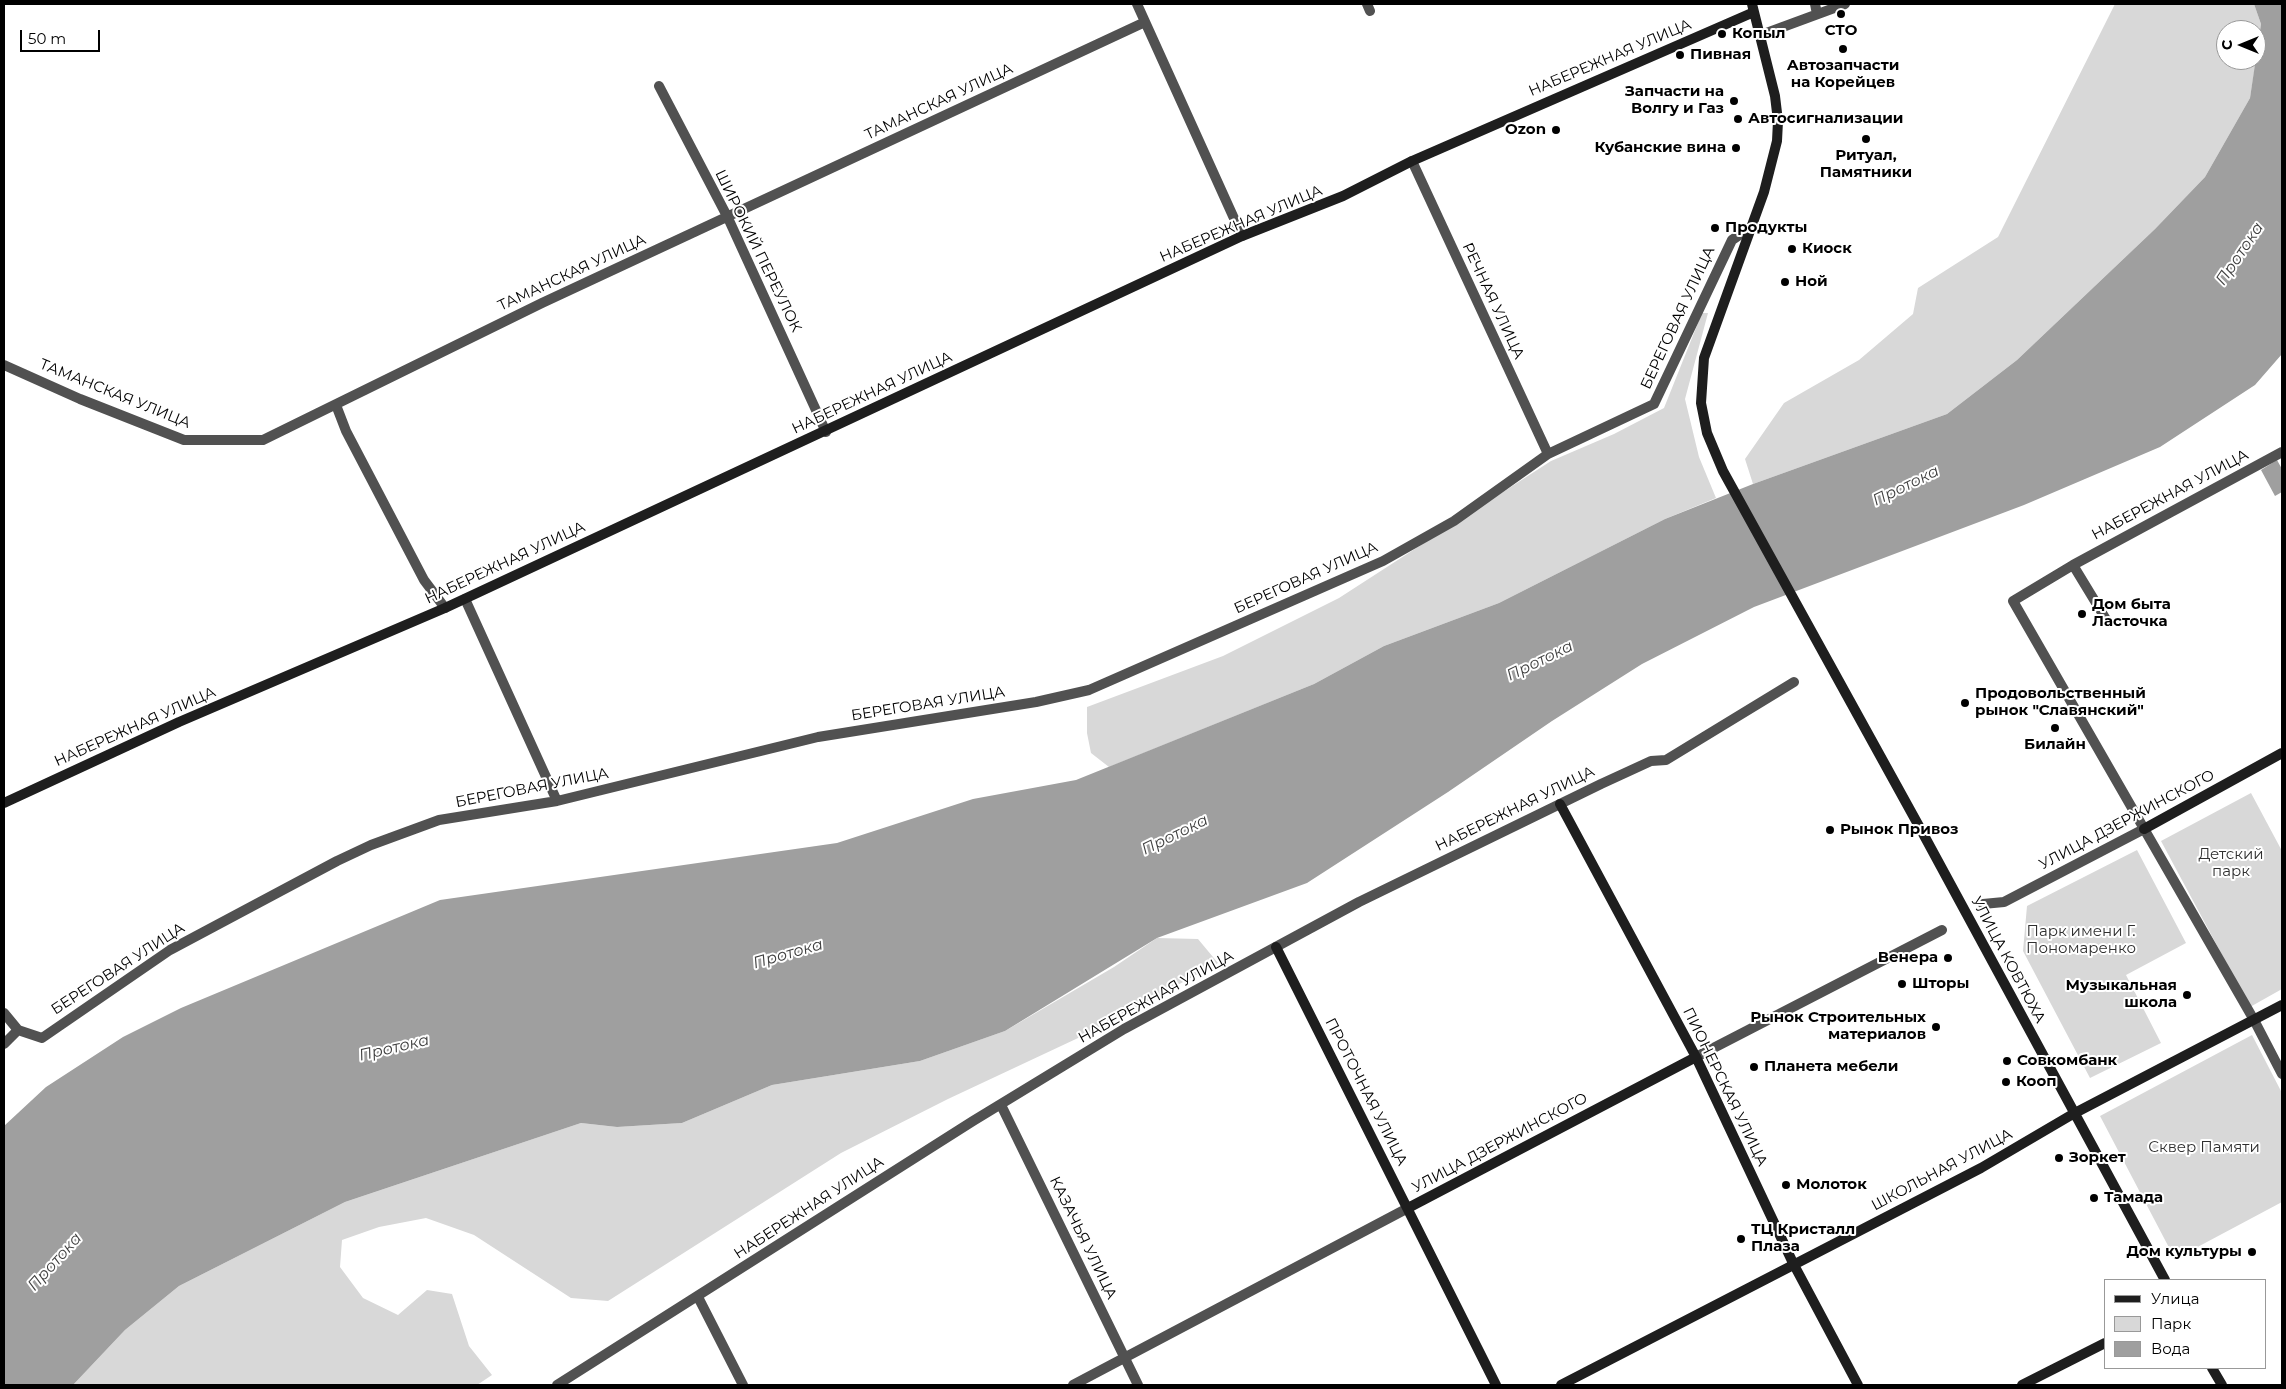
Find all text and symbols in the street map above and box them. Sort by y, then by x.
marker: СТО [1835,8,1847,20]
street label: НАБЕРЕЖНАЯ УЛИЦА [1526,16,1694,100]
scale bar [22,20,102,52]
north arrow [2216,20,2266,70]
place label: СТО [1825,22,1857,40]
place label: Копыл [1732,25,1786,43]
marker: Копыл [1716,28,1728,40]
text: 50 m [28,29,66,48]
text: С [2218,40,2236,50]
marker: Автозапчасти на Корейцев [1837,43,1849,55]
place label: Пивная [1690,46,1751,64]
marker: Пивная [1674,49,1686,61]
place label: Автозапчасти на Корейцев [1787,57,1899,92]
street label: ТАМАНСКАЯ УЛИЦА [862,60,1016,144]
place label: Запчасти на Волгу и Газ [1625,83,1724,118]
marker: Запчасти на Волгу и Газ [1728,95,1740,107]
place label: Автосигнализации [1748,110,1904,128]
marker: Автосигнализации [1732,113,1744,125]
place label: Ozon [1505,121,1546,139]
marker: Ozon [1550,124,1562,136]
marker: Ритуал, Памятники [1860,133,1872,145]
place label: Кубанские вина [1594,139,1726,157]
marker: Кубанские вина [1730,142,1742,154]
place label: Ритуал, Памятники [1820,147,1912,182]
street label: ШИРОКИЙ ПЕРЕУЛОК [711,167,805,335]
street label: НАБЕРЕЖНАЯ УЛИЦА [1157,182,1325,266]
place label: Продукты [1725,219,1807,237]
water label: Протока [2212,219,2268,289]
marker: Продукты [1709,222,1721,234]
street label: ТАМАНСКАЯ УЛИЦА [495,231,649,315]
street label: РЕЧНАЯ УЛИЦА [1458,240,1528,362]
place label: Киоск [1802,240,1852,258]
marker: Киоск [1786,243,1798,255]
street label: БЕРЕГОВАЯ УЛИЦА [1637,244,1719,392]
place label: Ной [1795,273,1828,291]
marker: Ной [1779,276,1791,288]
street label: НАБЕРЕЖНАЯ УЛИЦА [789,348,955,438]
street label: ТАМАНСКАЯ УЛИЦА [37,355,193,433]
street label: НАБЕРЕЖНАЯ УЛИЦА [2089,446,2251,544]
water label: Протока [1870,462,1942,510]
street label: НАБЕРЕЖНАЯ УЛИЦА [422,518,588,608]
street label: БЕРЕГОВАЯ УЛИЦА [1231,538,1381,618]
place label: Дом быта Ласточка [2092,596,2171,631]
marker: Дом быта Ласточка [2076,608,2088,620]
water label: Протока [1504,637,1576,685]
street label: НАБЕРЕЖНАЯ УЛИЦА [51,683,219,771]
street label: БЕРЕГОВАЯ УЛИЦА [850,683,1006,725]
place label: Продовольственный рынок "Славянский" [1975,685,2146,720]
marker: Продовольственный рынок "Славянский" [1959,697,1971,709]
marker: Билайн [2049,722,2061,734]
place label: Билайн [2024,736,2086,754]
street label: НАБЕРЕЖНАЯ УЛИЦА [1432,763,1598,855]
street label: БЕРЕГОВАЯ УЛИЦА [454,764,610,812]
street label: УЛИЦА ДЗЕРЖИНСКОГО [2036,766,2218,874]
water label: Протока [1139,811,1211,859]
place label: Рынок Привоз [1840,821,1958,839]
marker: Рынок Привоз [1824,824,1836,836]
park label: Детский парк [2198,846,2264,881]
street label: УЛИЦА КОВТЮХА [1967,894,2049,1026]
street label: БЕРЕГОВАЯ УЛИЦА [48,919,188,1019]
park label: Парк имени Г. Пономаренко [2026,923,2136,958]
water label: Протока [751,935,825,973]
street label: НАБЕРЕЖНАЯ УЛИЦА [1075,947,1237,1047]
place label: Венера [1878,949,1938,967]
marker: Венера [1942,952,1954,964]
place label: Шторы [1912,975,1969,993]
place label: Музыкальная школа [2066,977,2177,1012]
marker: Шторы [1896,978,1908,990]
marker: Музыкальная школа [2181,989,2193,1001]
street label: ПИОНЕРСКАЯ УЛИЦА [1679,1005,1771,1169]
place label: Рынок Строительных материалов [1750,1009,1926,1044]
street label: ПРОТОЧНАЯ УЛИЦА [1321,1015,1411,1169]
marker: Рынок Строительных материалов [1930,1021,1942,1033]
water label: Протока [357,1031,431,1065]
place label: Совкомбанк [2017,1052,2117,1070]
marker: Совкомбанк [2001,1055,2013,1067]
place label: Планета мебели [1764,1058,1899,1076]
marker: Планета мебели [1748,1061,1760,1073]
place label: Кооп [2016,1073,2056,1091]
marker: Кооп [2000,1076,2012,1088]
street label: УЛИЦА ДЗЕРЖИНСКОГО [1409,1089,1591,1197]
street label: ШКОЛЬНАЯ УЛИЦА [1868,1125,2016,1215]
park label: Сквер Памяти [2148,1139,2260,1157]
place label: Зоркет [2069,1149,2126,1167]
marker: Зоркет [2053,1152,2065,1164]
street label: НАБЕРЕЖНАЯ УЛИЦА [731,1153,887,1263]
street label: КАЗАЧЬЯ УЛИЦА [1045,1174,1121,1302]
place label: Молоток [1796,1176,1867,1194]
marker: Молоток [1780,1179,1792,1191]
place label: Тамада [2104,1189,2163,1207]
marker: Тамада [2088,1192,2100,1204]
place label: ТЦ Кристалл Плаза [1751,1221,1855,1256]
water label: Протока [24,1229,86,1295]
marker: ТЦ Кристалл Плаза [1735,1233,1747,1245]
place label: Дом культуры [2126,1243,2242,1261]
marker: Дом культуры [2246,1246,2258,1258]
legend [2104,1279,2266,1369]
text: Улица [2151,1289,2199,1308]
text: Парк [2151,1314,2191,1333]
text: Вода [2151,1339,2190,1358]

